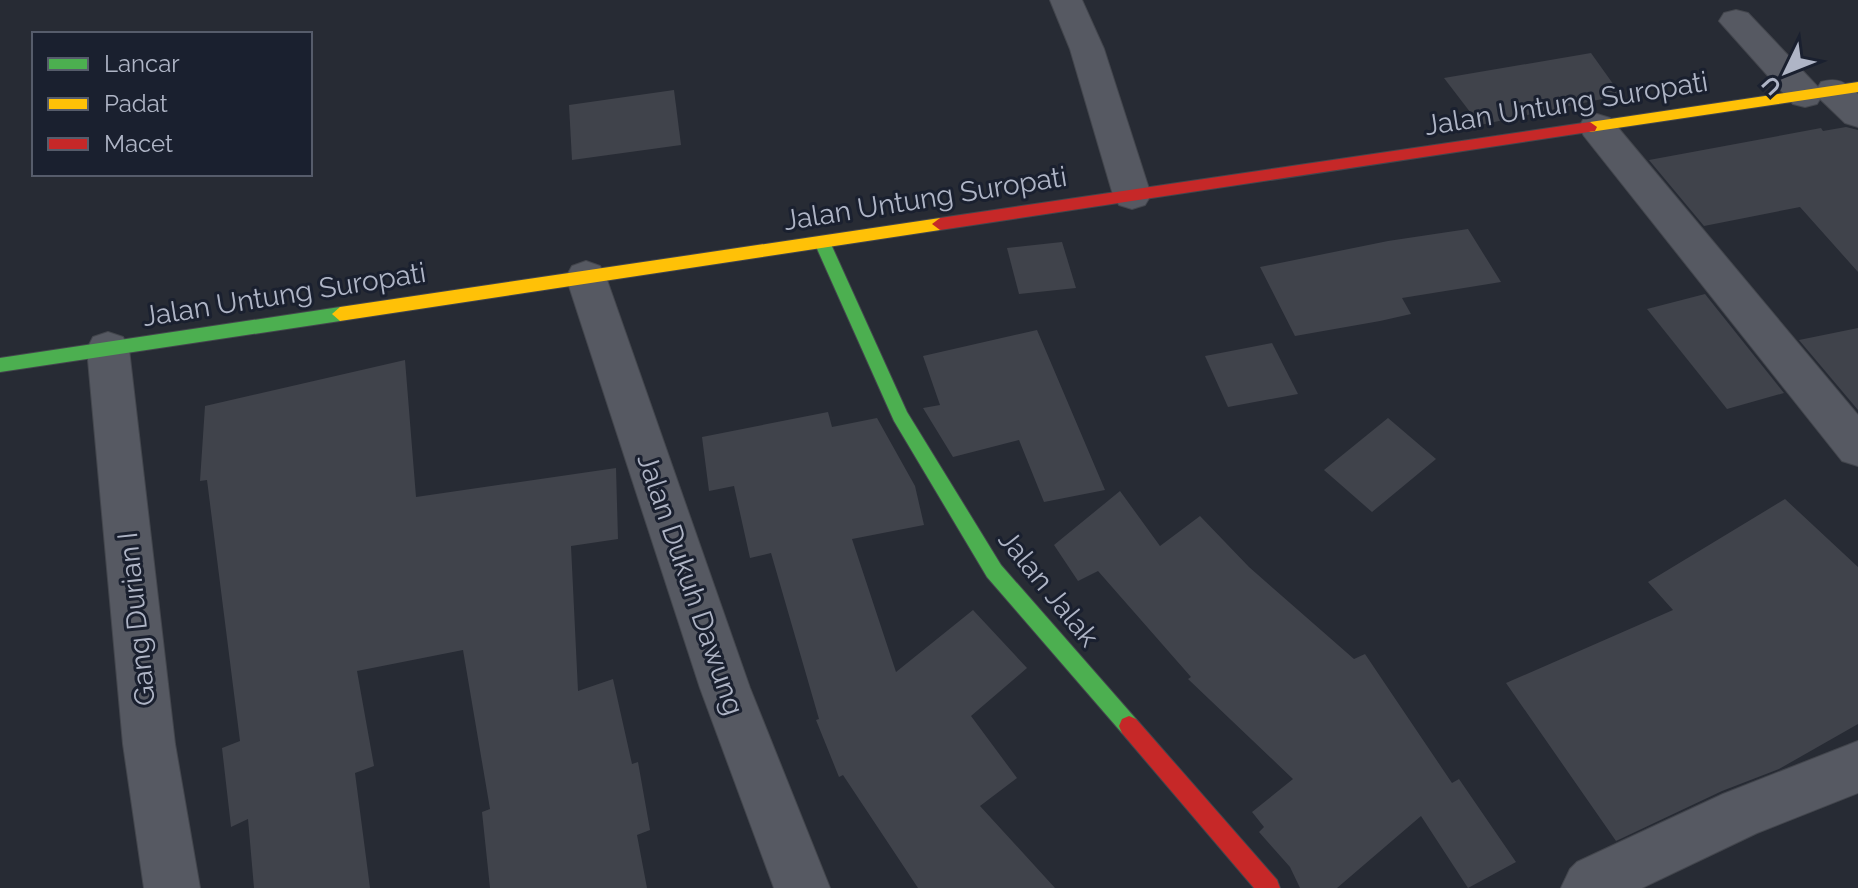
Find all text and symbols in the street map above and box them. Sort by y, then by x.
legend [32,32,312,176]
north arrow [1746,32,1826,112]
text: Lancar [104,49,180,78]
street label: Jalan Untung Suropati [1422,65,1710,142]
text: U [1756,71,1787,101]
text: Padat [104,89,168,118]
text: Macet [104,129,173,158]
street label: Jalan Untung Suropati [781,160,1069,237]
street label: Jalan Untung Suropati [140,256,428,333]
street label: Jalan Dukuh Dawung [630,449,751,719]
street label: Jalan Jalak [992,523,1106,653]
street label: Gang Durian I [111,531,162,707]

